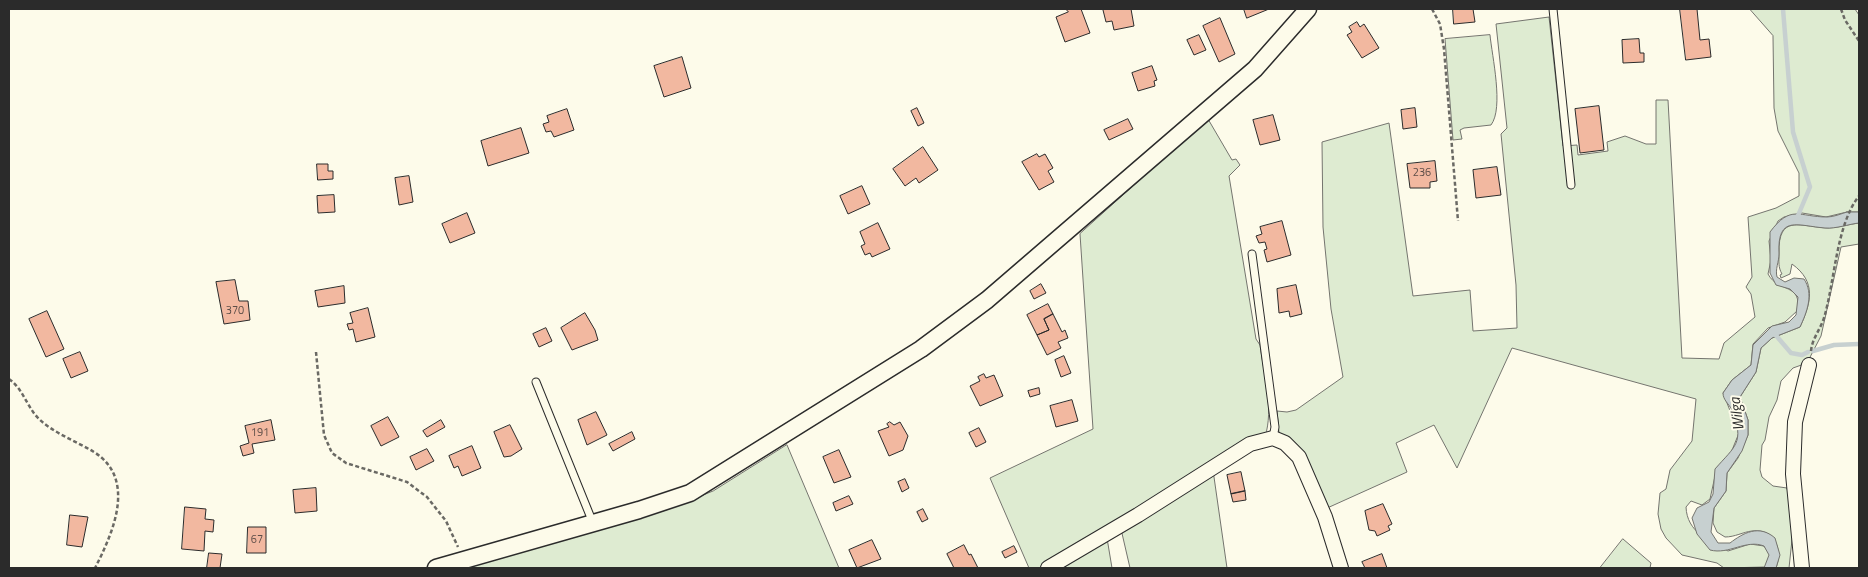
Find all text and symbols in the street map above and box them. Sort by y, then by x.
house number: 236 [1413,166,1431,180]
house number: 370 [226,304,244,318]
water label: Wilga [1727,396,1749,432]
house number: 191 [251,426,269,440]
house number: 67 [251,533,263,547]

